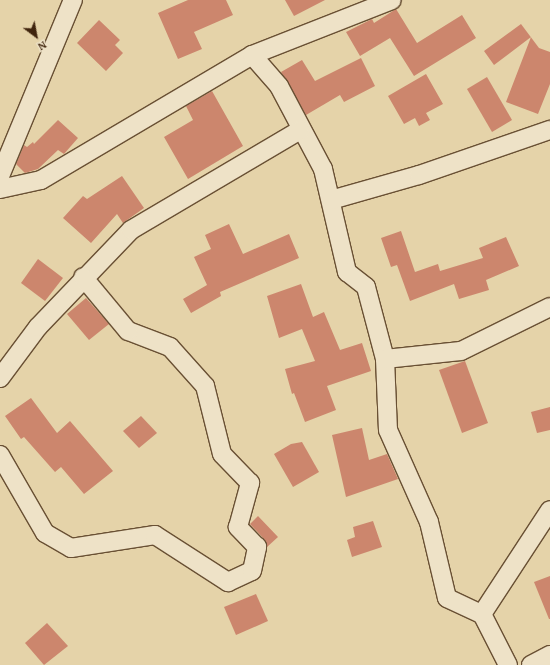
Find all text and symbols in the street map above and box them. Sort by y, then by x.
north arrow [16,16,56,56]
text: N [35,37,50,55]

